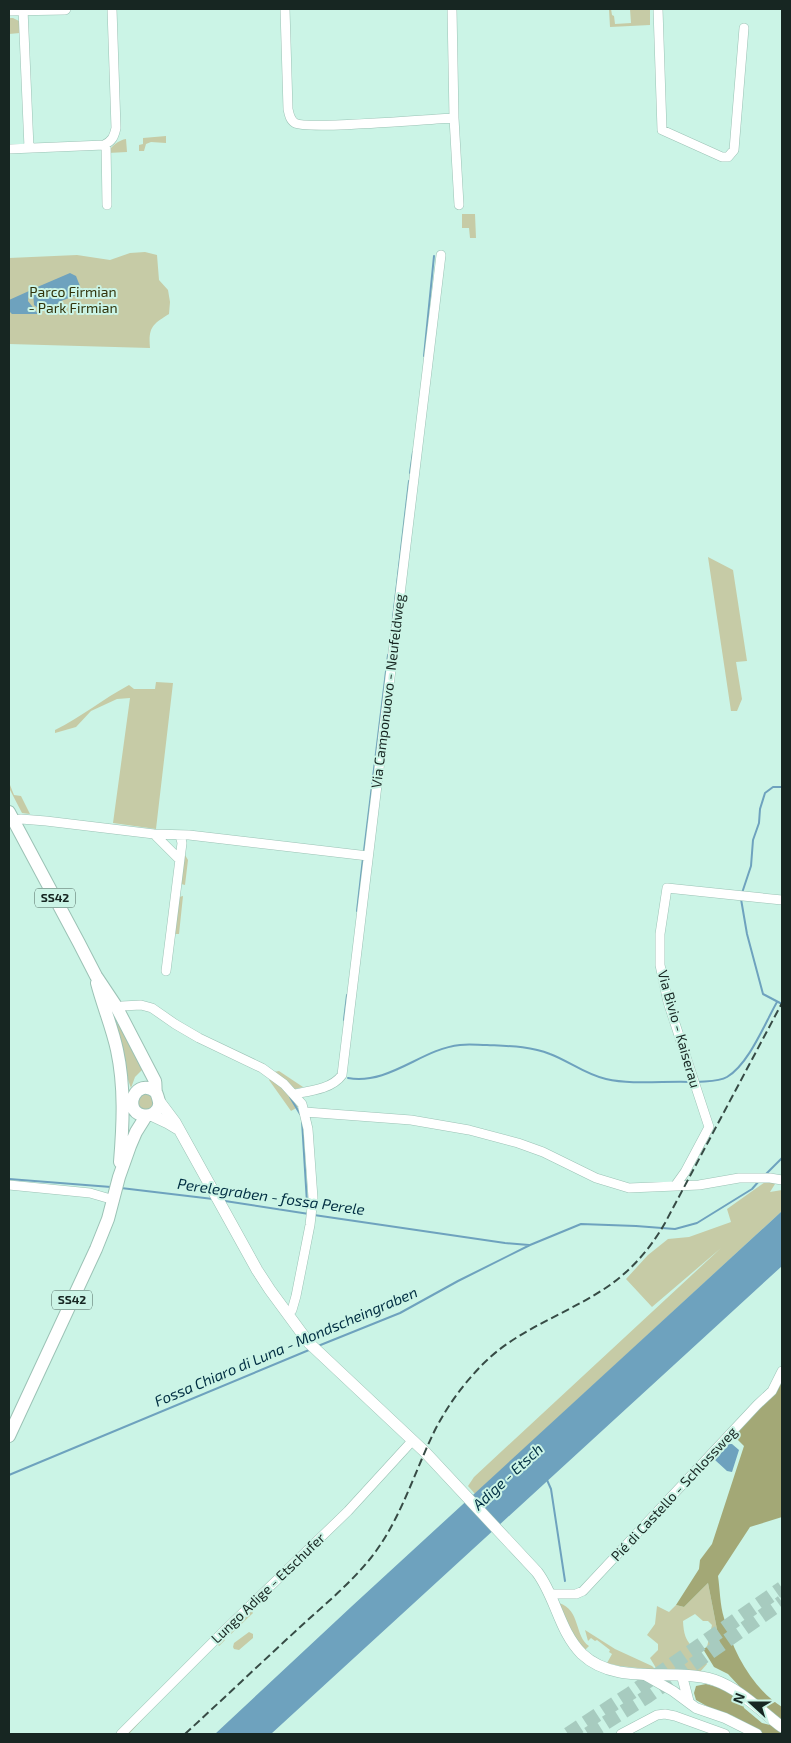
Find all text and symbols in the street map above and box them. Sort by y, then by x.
park label: Parco Firmian - Park Firmian [28,283,118,316]
street label: Via Camponuovo - Neufeldweg [367,593,408,789]
road number: SS42 [35,888,75,908]
street label: Via Bivio - Kaiserau [655,968,704,1090]
water label: Perelegraben - fossa Perele [176,1174,366,1218]
water label: Fossa Chiaro di Luna - Mondscheingraben [151,1282,420,1410]
road number: SS42 [52,1290,92,1310]
street label: Pié di Castello - Schlossweg [607,1423,740,1564]
water label: Adige - Etsch [468,1439,546,1514]
street label: Lungo Adige - Etschufer [207,1529,328,1646]
north arrow [726,1678,776,1728]
text: N [729,1690,748,1706]

